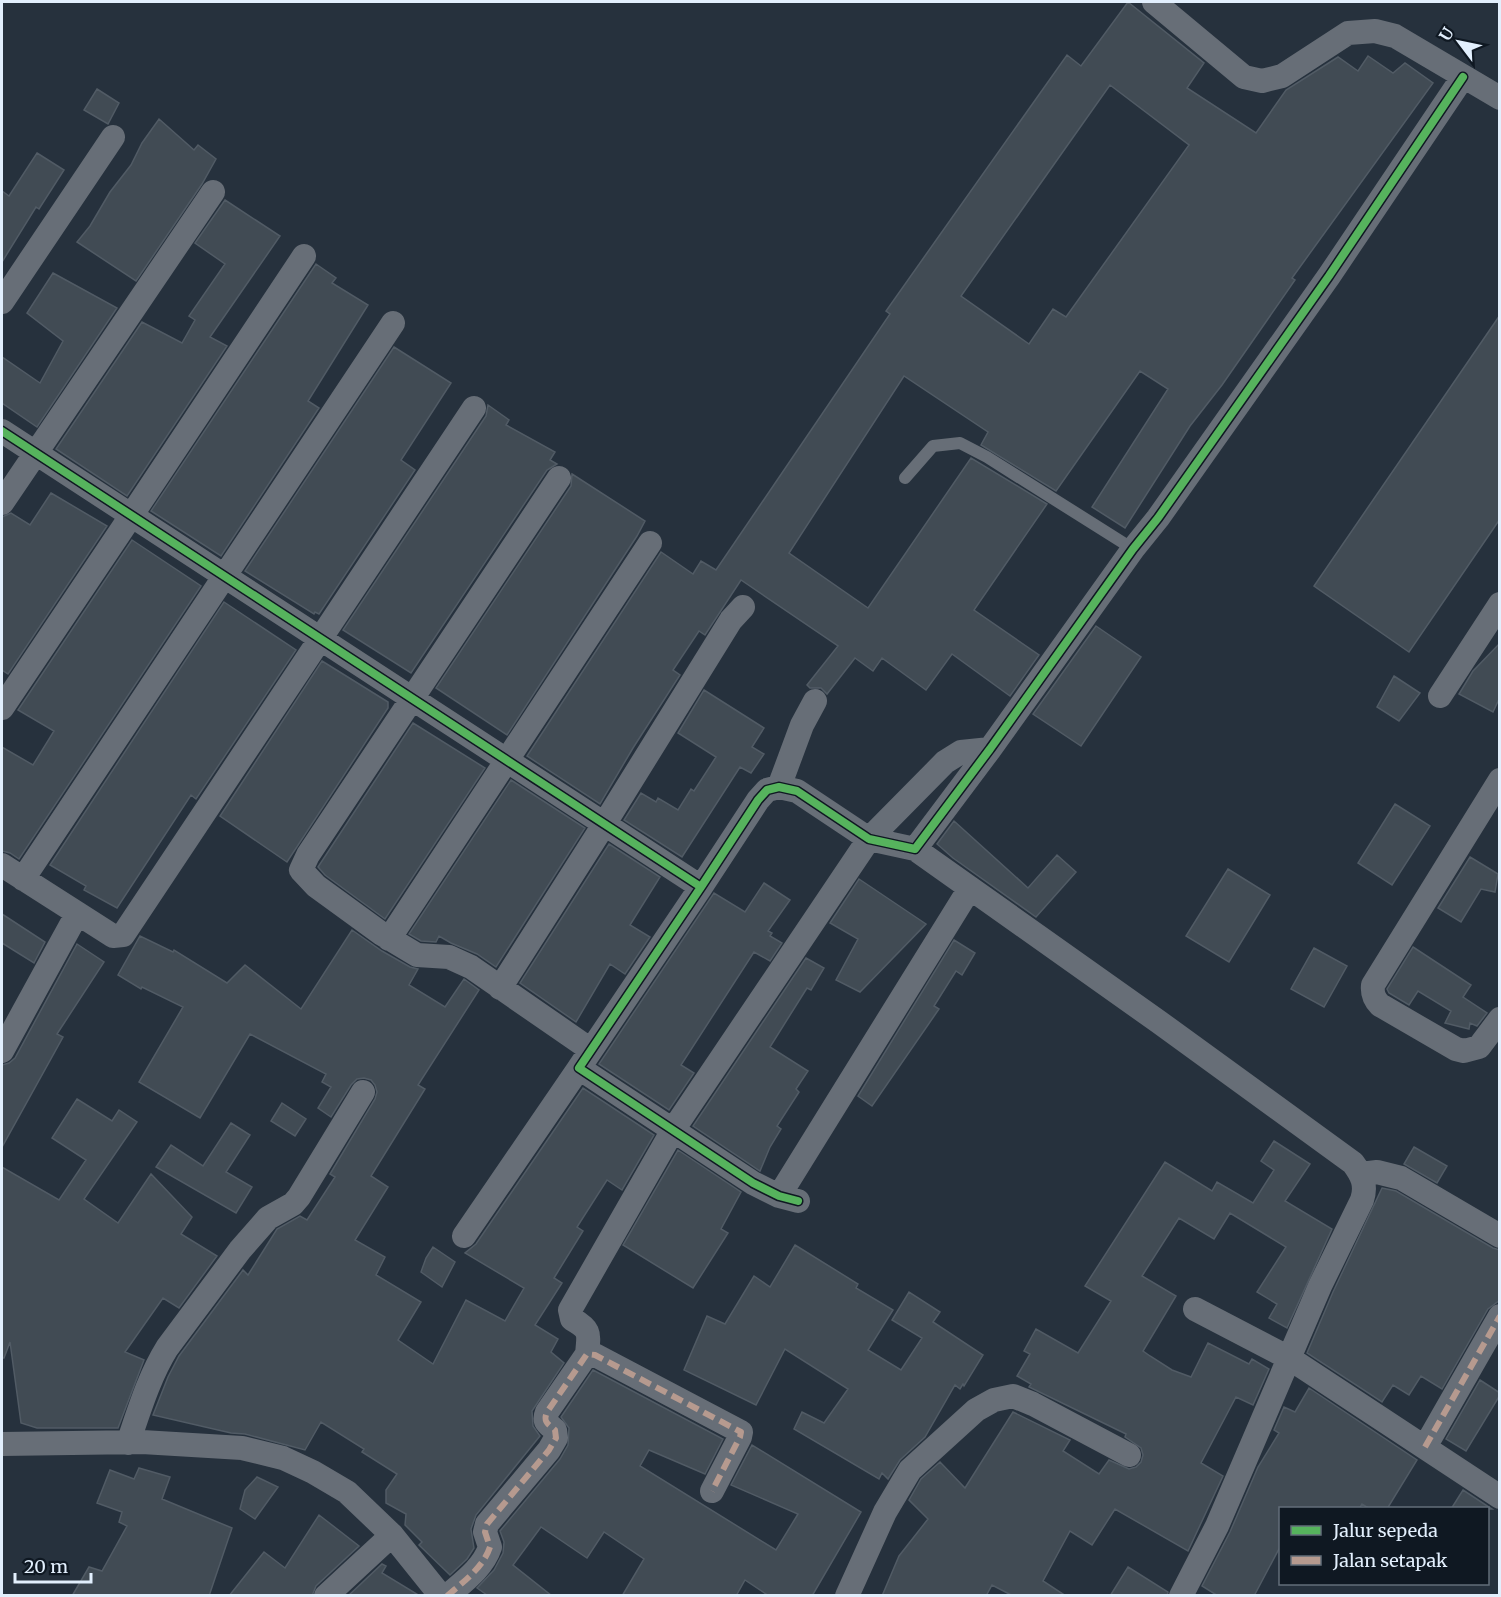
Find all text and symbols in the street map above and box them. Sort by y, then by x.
north arrow [1429,12,1489,72]
text: U [1435,24,1458,44]
legend [1279,1507,1489,1585]
text: Jalur sepeda [1332,1519,1438,1542]
scale bar [15,1546,92,1584]
text: Jalan setapak [1332,1549,1448,1572]
text: 20 m [24,1555,68,1578]

